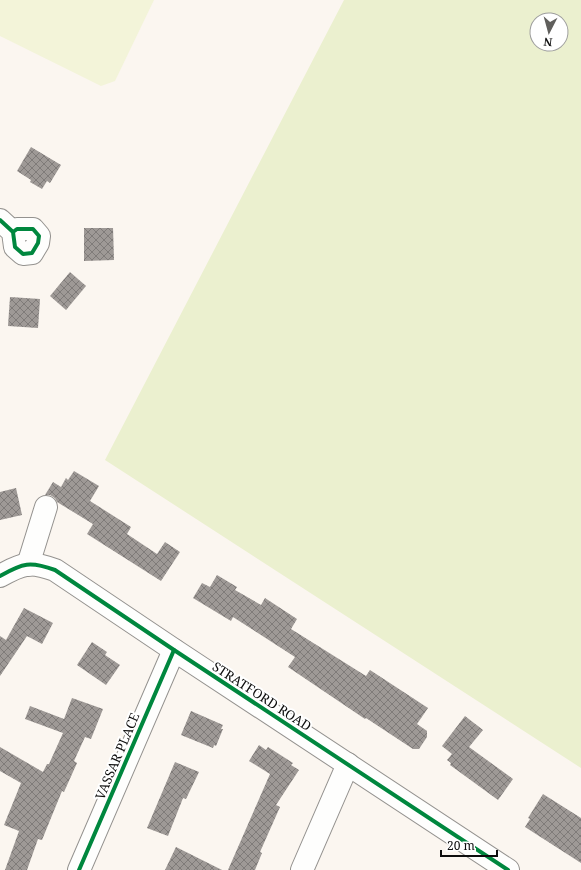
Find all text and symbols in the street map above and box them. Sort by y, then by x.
north arrow [529,12,569,52]
text: N [542,34,553,50]
street label: STRATFORD ROAD [209,657,315,735]
street label: VASSAR PLACE [91,710,143,802]
scale bar [441,832,497,858]
text: 20 m [447,837,475,854]

